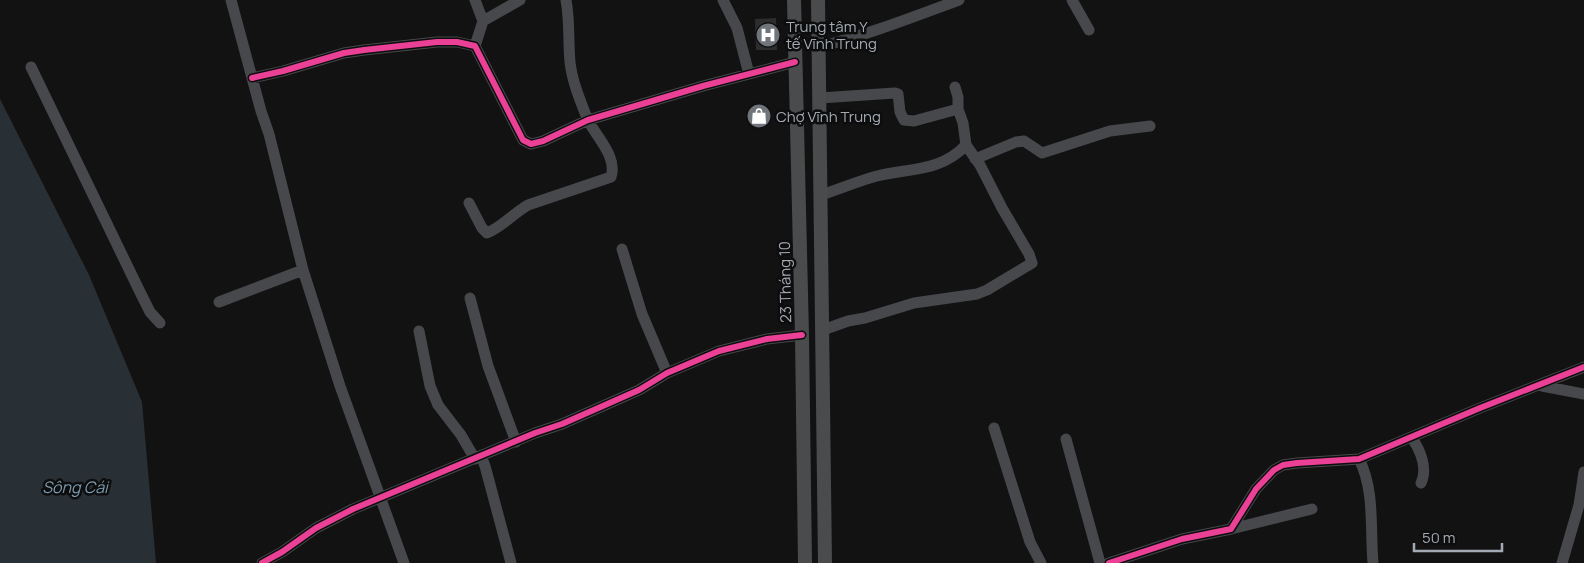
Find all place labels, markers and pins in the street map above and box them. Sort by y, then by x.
place label: Trung tâm Y tế Vĩnh Trung [786,16,877,54]
hospital icon: Trung tâm Y tế Vĩnh Trung [755,22,781,48]
shop icon: Chợ Vĩnh Trung [746,103,772,129]
place label: Chợ Vĩnh Trung [776,106,881,127]

